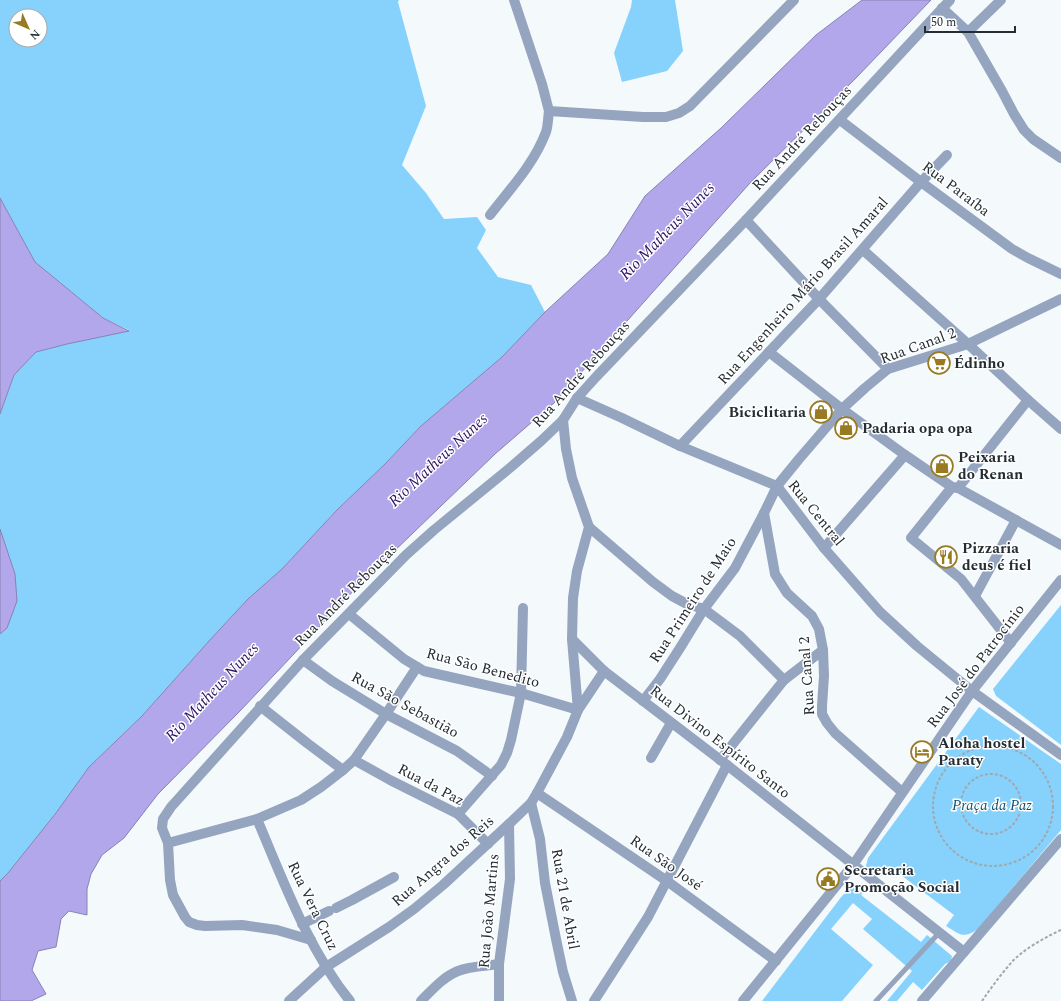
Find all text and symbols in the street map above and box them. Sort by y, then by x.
north arrow [8,8,48,48]
scale bar [925,8,1015,34]
text: 50 m [931,13,956,32]
text: N [26,26,44,44]
street label: Rua André Rebouças [747,80,857,196]
street label: Rua Paraíba [917,156,995,223]
water label: Rio Matheus Nunes [614,176,720,285]
street label: Rua Engenheiro Mário Brasil Amaral [712,192,894,390]
street label: Rua André Rebouças [526,315,636,433]
street label: Rua Canal 2 [877,322,959,370]
supermarket icon: Édinho [926,350,952,376]
place label: Édinho [954,352,1005,375]
shop icon: Biciclitaria [808,399,834,425]
place label: Biciclitaria [728,401,806,424]
water label: Rio Matheus Nunes [383,407,493,513]
shop icon: Padaria opa opa [833,415,859,441]
place label: Padaria opa opa [862,417,973,440]
place label: Peixaria do Renan [958,446,1023,486]
shop icon: Peixaria do Renan [929,453,955,479]
street label: Rua Central [782,475,850,551]
street label: Rua Primeiro de Maio [644,532,742,668]
place label: Pizzaria deus é fiel [962,537,1032,577]
street label: Rua André Rebouças [289,538,403,652]
restaurant icon: Pizzaria deus é fiel [933,544,959,570]
street label: Rua José do Patrocínio [922,599,1030,733]
street label: Rua Canal 2 [793,636,821,716]
water label: Rio Matheus Nunes [159,637,265,747]
street label: Rua São Benedito [424,642,542,694]
street label: Rua São Sebastião [347,666,463,744]
street label: Rua Divino Espírito Santo [645,680,795,804]
place label: Aloha hostel Paraty [938,732,1025,772]
hotel icon: Aloha hostel Paraty [909,739,935,765]
street label: Rua da Paz [394,758,468,812]
park label: Praça da Paz [952,794,1032,817]
street label: Rua Angra dos Reis [387,810,499,912]
street label: Rua São José [625,829,707,897]
street label: Rua 21 de Abril [545,847,585,951]
street label: Rua João Martins [473,853,505,969]
street label: Rua Vera Cruz [281,857,345,955]
place label: Secretaria Promoção Social [844,859,960,899]
public building icon: Secretaria Promoção Social [815,866,841,892]

